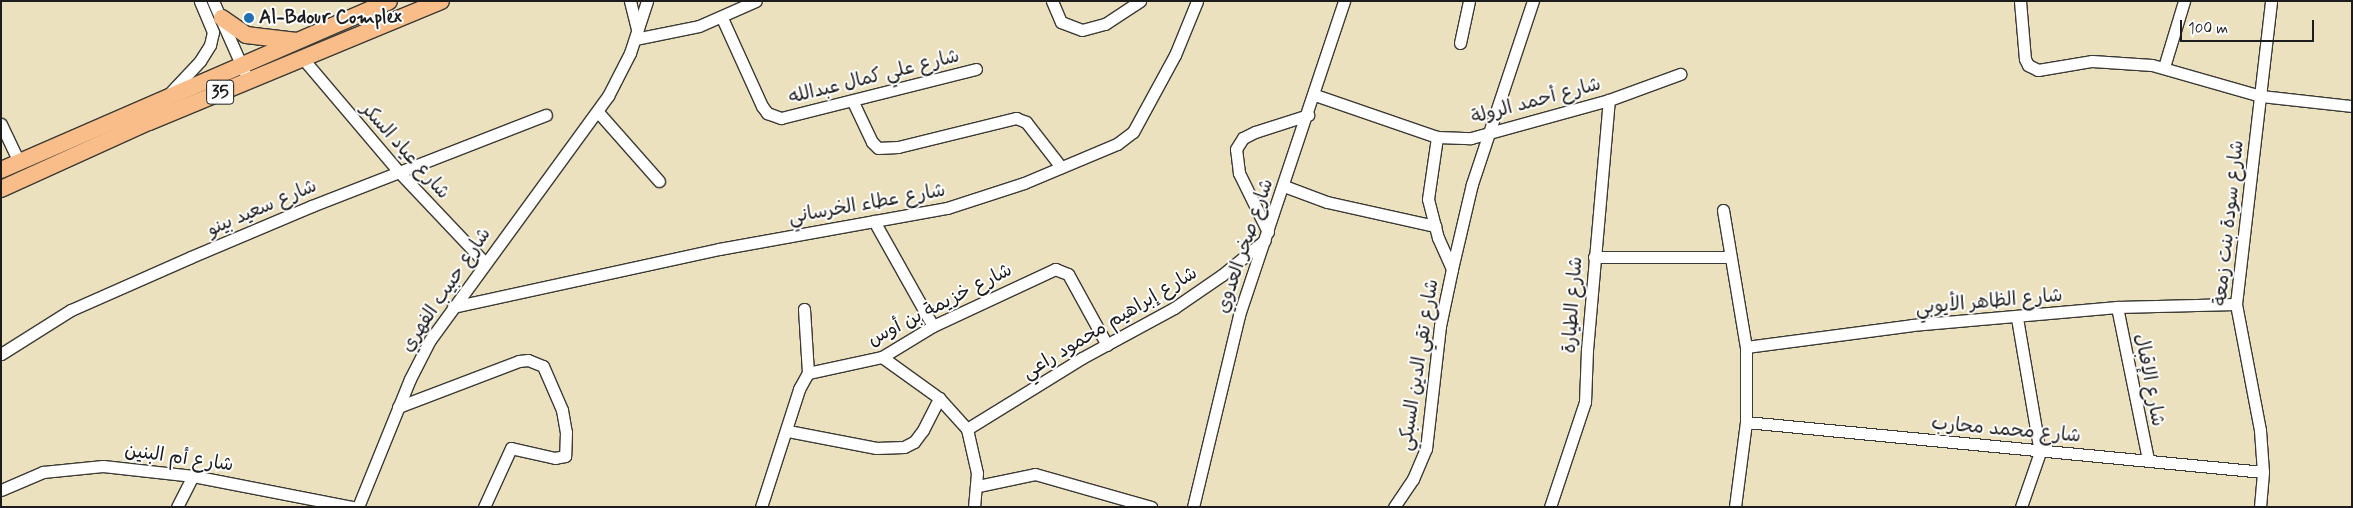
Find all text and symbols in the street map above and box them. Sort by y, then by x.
place label: Al-Bdour Complex [259,7,403,29]
scale bar [2183,10,2317,42]
marker: Al-Bdour Complex [243,12,255,24]
text: 100 m [2188,19,2228,39]
street label: شارع علي كمال عبدالله [786,45,962,109]
street label: شارع أحمد الرولة [1469,73,1603,129]
road number: 35 [205,76,235,108]
street label: شارع عياد السكر [356,98,454,204]
street label: شارع سودة بنت زمعة [2209,139,2249,307]
street label: شارع سعيد بينو [204,175,320,241]
street label: شارع صخر العدوي [1211,176,1279,316]
street label: شارع عطاء الخرساني [787,179,947,229]
street label: شارع حبيب الفهري [396,224,496,356]
street label: شارع الطيارة [1558,256,1588,354]
street label: شارع خزيمة بن أوس [864,259,1016,351]
street label: شارع إبراهيم محمود راعي [1018,262,1202,384]
street label: شارع تقي الدين السبكي [1394,278,1444,452]
street label: شارع الظاهر الأيوبي [1915,284,2063,320]
street label: شارع الإقبال [2129,332,2169,428]
street label: شارع محمد محارب [1930,412,2082,448]
street label: شارع أم البنين [123,439,235,477]

